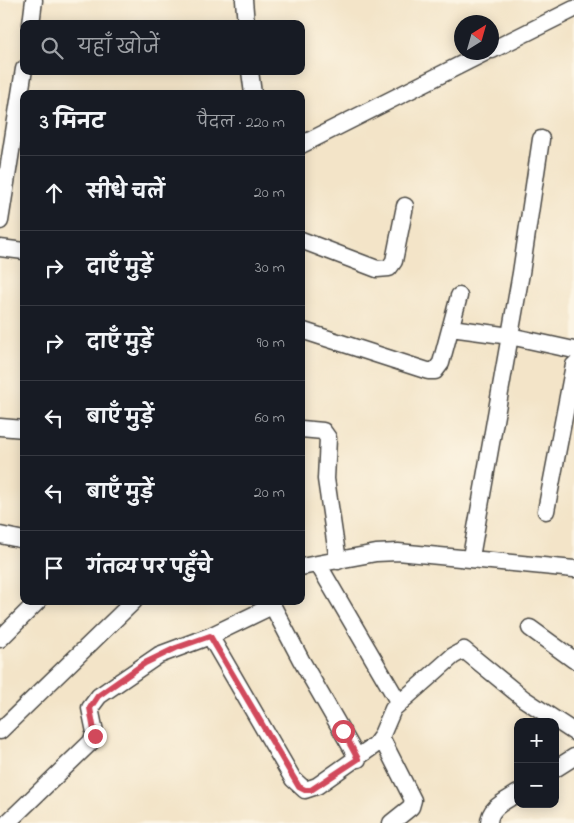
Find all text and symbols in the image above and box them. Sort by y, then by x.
north arrow [454,15,499,60]
search box [20,20,305,75]
icon: search [38,34,66,62]
text: यहाँ खोजें [78,35,160,62]
text: 3 मिनट [40,108,105,138]
text: पैदल · 220 m [197,111,285,135]
icon: ahead [40,179,68,207]
text: सीधे चलें [87,180,165,207]
text: 20 m [254,181,285,205]
icon: right [40,254,68,282]
text: दाएँ मुड़ें [87,255,153,282]
text: 30 m [255,256,285,280]
icon: right [40,329,68,357]
text: दाएँ मुड़ें [87,330,153,357]
text: 90 m [257,331,285,355]
icon: left [40,404,68,432]
text: बाएँ मुड़ें [87,405,154,432]
text: 60 m [255,406,285,430]
icon: left [40,479,68,507]
text: बाएँ मुड़ें [87,480,154,507]
text: 20 m [254,481,285,505]
icon: arrive [40,554,68,582]
text: गंतव्य पर पहुँचे [87,555,212,582]
map controls [514,718,559,808]
button: + [514,718,559,763]
route start [332,720,355,743]
route end [84,725,107,748]
button: − [514,763,559,808]

